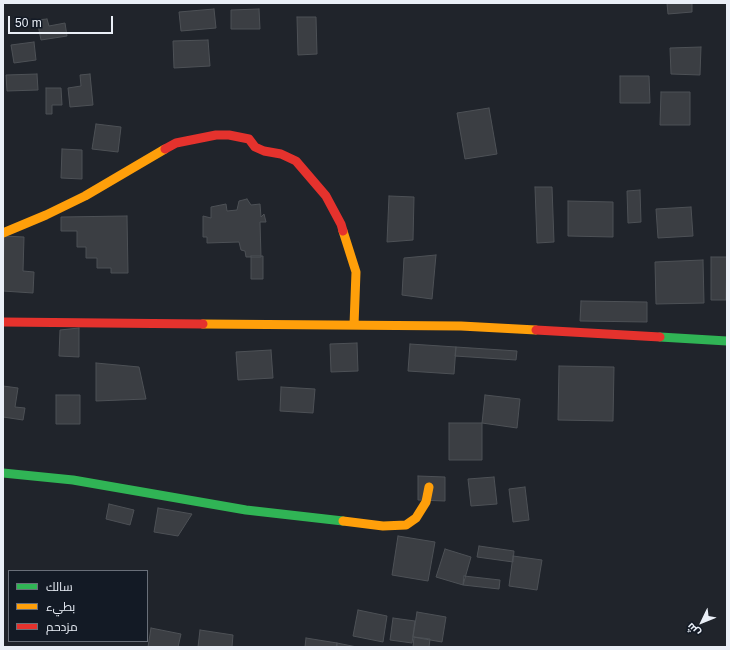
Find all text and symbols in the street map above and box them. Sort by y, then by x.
scale bar [10,8,115,34]
text: 50 m [15,16,42,30]
legend [8,570,148,642]
text: سالك [46,580,73,594]
text: بطيء [46,600,75,614]
north arrow [682,602,722,642]
text: مزدحم [46,620,78,634]
text: ش [684,621,702,639]

